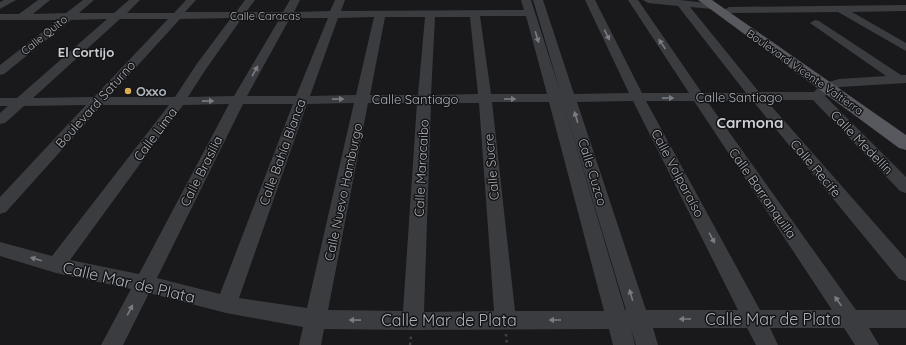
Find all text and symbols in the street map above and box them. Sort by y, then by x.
street label: Calle Caracas [230,9,300,23]
street label: Calle Quito [18,12,70,58]
street label: Boulevard Vicente Valtierra [744,26,866,118]
one-way arrow [603,30,610,41]
one-way arrow [534,32,540,44]
one-way arrow [658,39,666,49]
district label: El Cortijo [58,44,114,60]
street label: Boulevard Saturno [52,57,139,151]
one-way arrow [251,65,258,77]
place label: Oxxo [136,83,167,99]
marker: Oxxo [123,86,133,96]
street label: Calle Santiago [696,89,782,105]
street label: Calle Santiago [372,91,458,107]
one-way arrow [662,95,675,101]
street label: Calle Bahía Blanca [255,96,309,208]
one-way arrow [332,96,345,102]
one-way arrow [504,96,517,102]
one-way arrow [202,98,215,104]
street label: Calle Lima [130,104,180,164]
street label: Calle Medellín [828,107,896,177]
one-way arrow [573,111,579,123]
district label: Carmona [717,113,783,132]
street label: Calle Maracaibo [410,119,432,217]
street label: Calle Nuevo Hamburgo [321,122,365,262]
street label: Calle Valparaíso [648,126,708,220]
street label: Calle Brasilia [176,133,226,209]
street label: Calle Sucre [480,133,502,201]
street label: Calle Cuzco [575,136,611,208]
street label: Calle Recife [787,136,845,200]
street label: Calle Barranquilla [726,145,800,241]
one-way arrow [708,232,715,243]
one-way arrow [29,256,41,262]
street label: Calle Mar de Plata [61,257,197,307]
one-way arrow [628,288,634,300]
one-way arrow [834,296,842,306]
one-way arrow [127,304,133,316]
street label: Calle Mar de Plata [705,309,841,329]
street label: Calle Mar de Plata [381,310,517,330]
one-way arrow [678,316,691,322]
one-way arrow [348,317,361,323]
one-way arrow [548,317,561,323]

